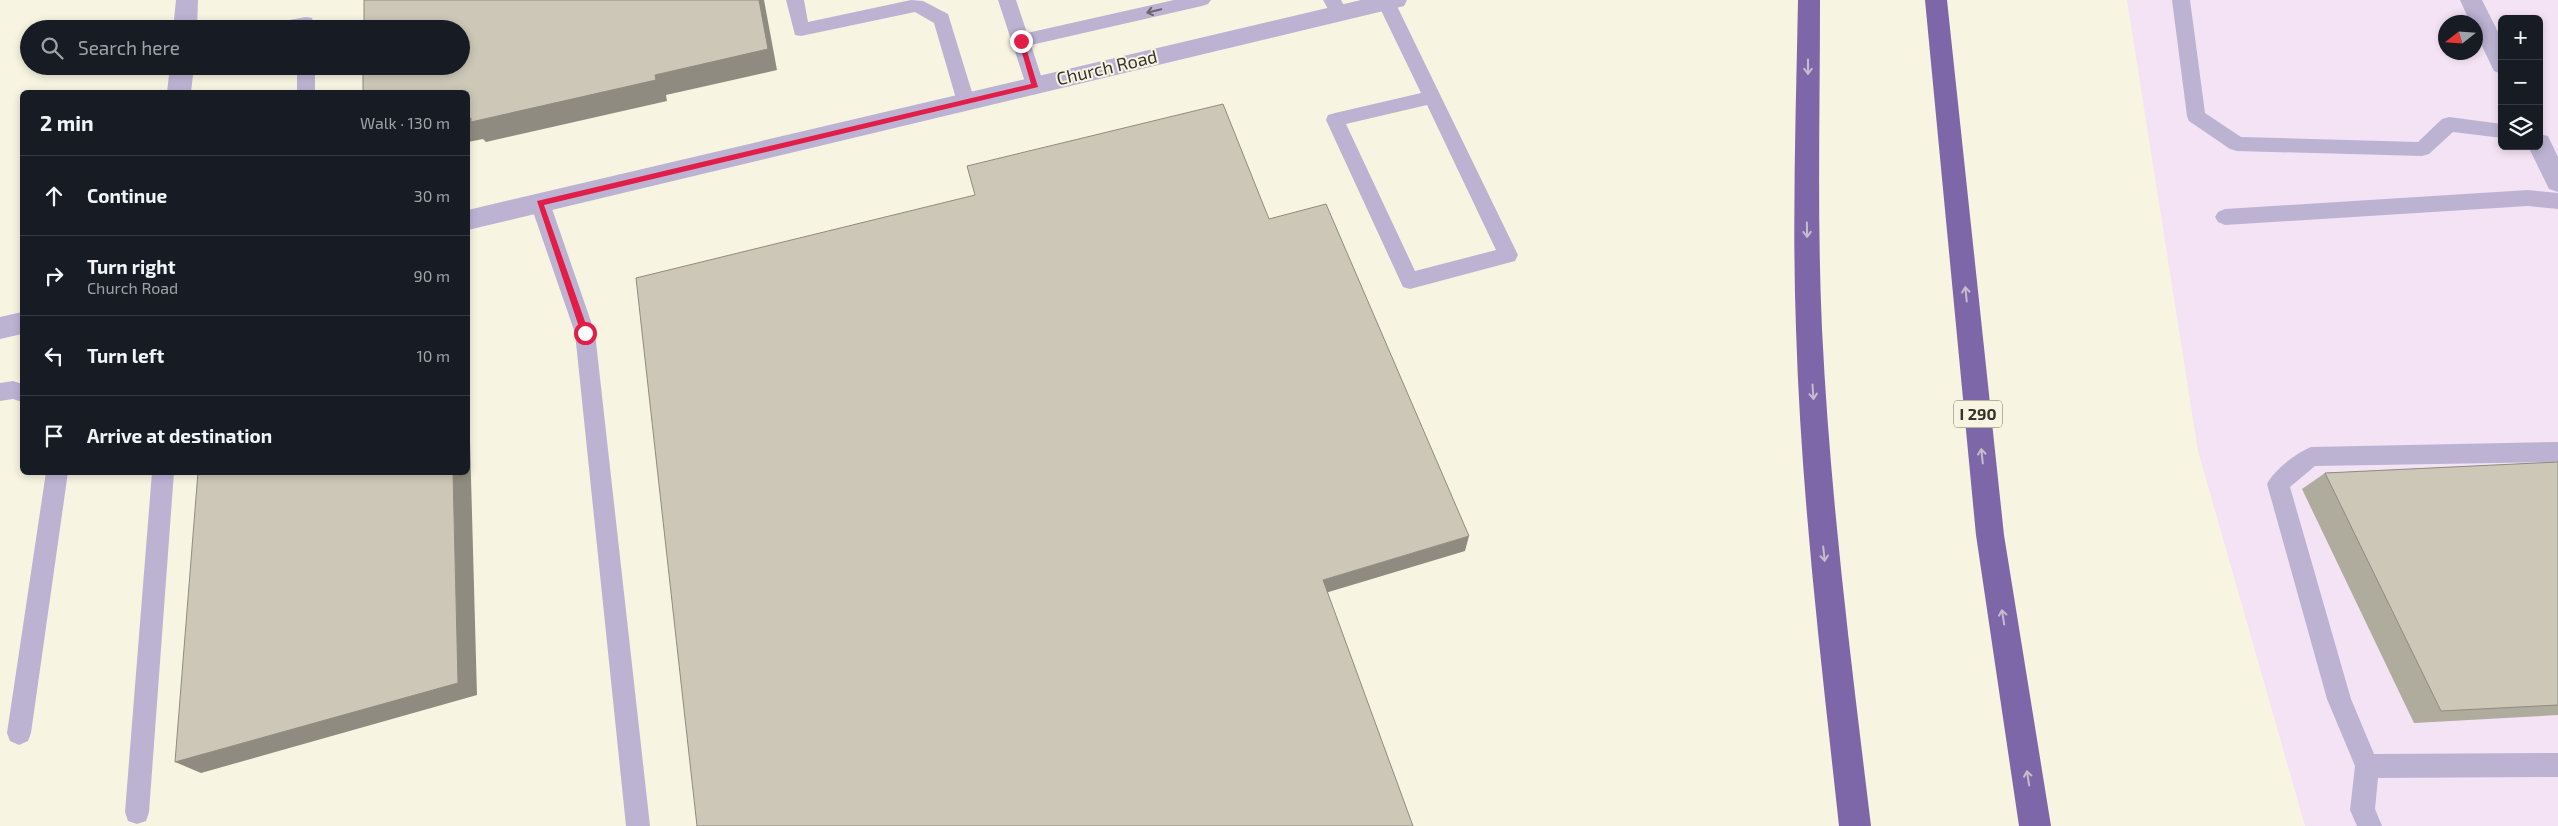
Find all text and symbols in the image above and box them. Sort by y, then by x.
one-way arrow [1147,7,1163,16]
north arrow [2438,15,2483,60]
map controls [2498,15,2543,150]
button: + [2498,15,2543,60]
search box [20,20,470,75]
route end [1010,30,1033,53]
icon: search [38,34,66,62]
text: Search here [78,36,180,59]
street label: Church Road [1054,45,1159,89]
one-way arrow [1803,59,1813,75]
button: − [2498,60,2543,105]
button: layers [2498,105,2543,150]
text: 2 min [40,110,94,135]
text: Walk · 130 m [360,113,450,132]
icon: ahead [40,182,68,210]
text: Continue [87,184,167,207]
text: 30 m [414,186,450,205]
one-way arrow [1802,222,1812,238]
text: Turn right [87,255,175,278]
icon: right [40,262,68,290]
text: 90 m [414,266,450,285]
text: Church Road [87,278,178,297]
one-way arrow [1961,287,1971,303]
route start [574,322,597,345]
icon: left [40,342,68,370]
text: Turn left [87,344,164,367]
text: 10 m [416,346,450,365]
one-way arrow [1808,384,1817,400]
road number: I 290 [1954,400,2002,428]
icon: arrive [40,422,68,450]
text: Arrive at destination [87,424,272,447]
one-way arrow [1977,448,1987,464]
one-way arrow [1819,546,1828,562]
one-way arrow [1998,610,2008,626]
one-way arrow [2023,770,2033,786]

